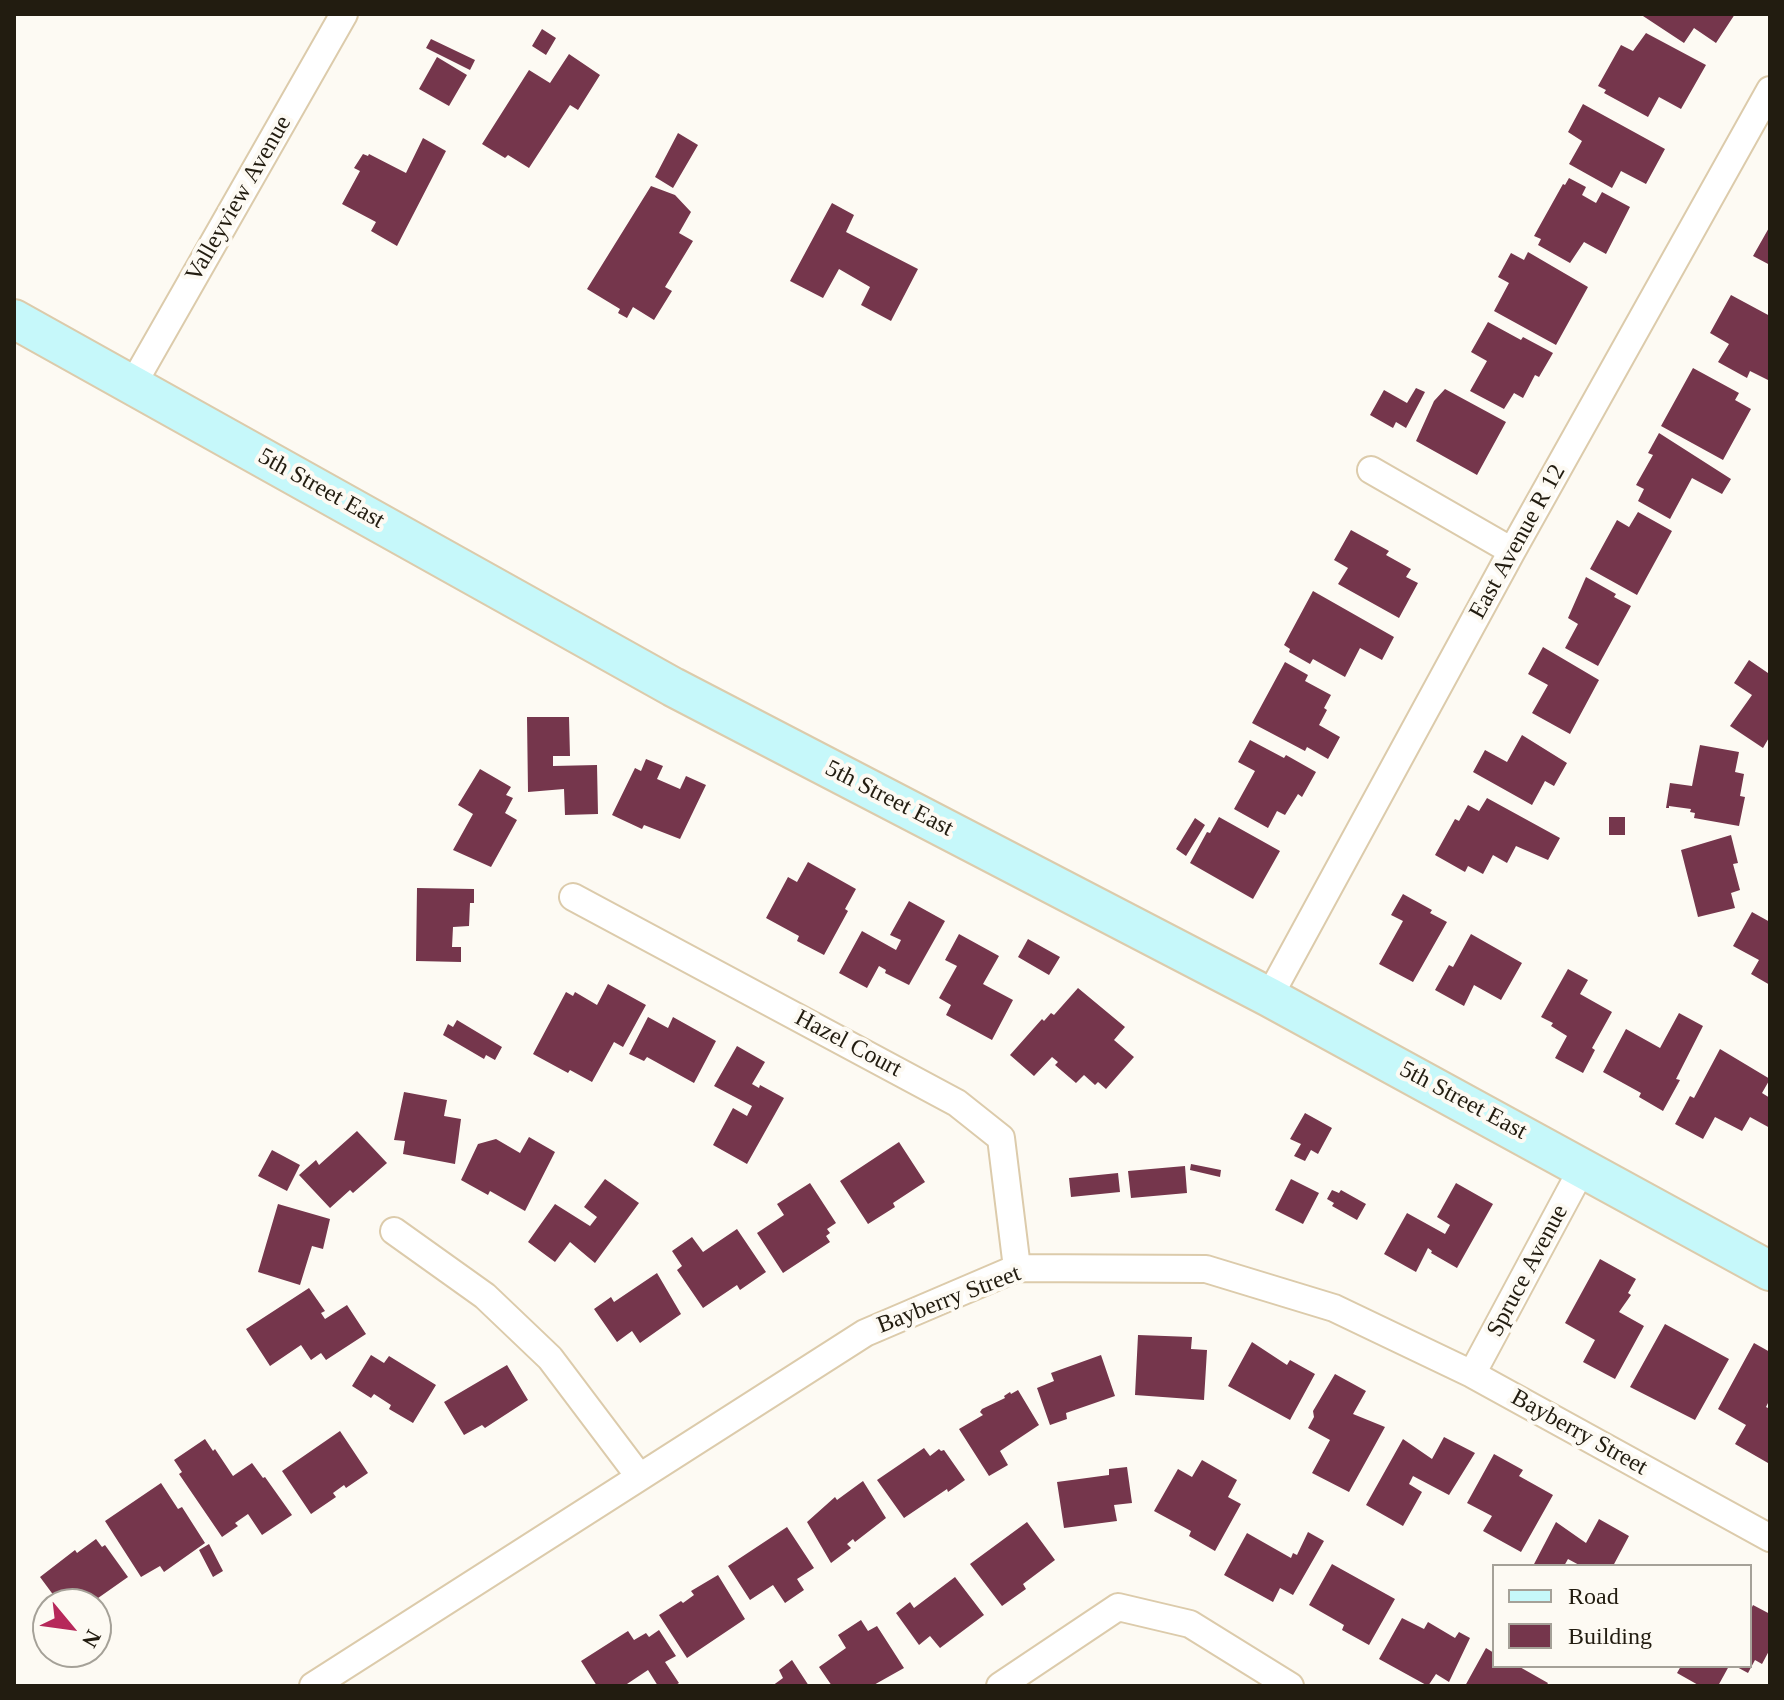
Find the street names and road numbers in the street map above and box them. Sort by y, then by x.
street label: Valleyview Avenue [180,111,298,287]
street label: 5th Street East [253,442,389,536]
street label: East Avenue R 12 [1464,460,1572,624]
street label: 5th Street East [820,754,958,844]
street label: Hazel Court [790,1004,906,1084]
street label: 5th Street East [1394,1055,1532,1147]
street label: Spruce Avenue [1481,1200,1575,1342]
street label: Bayberry Street [873,1259,1025,1341]
street label: Bayberry Street [1506,1384,1652,1482]

